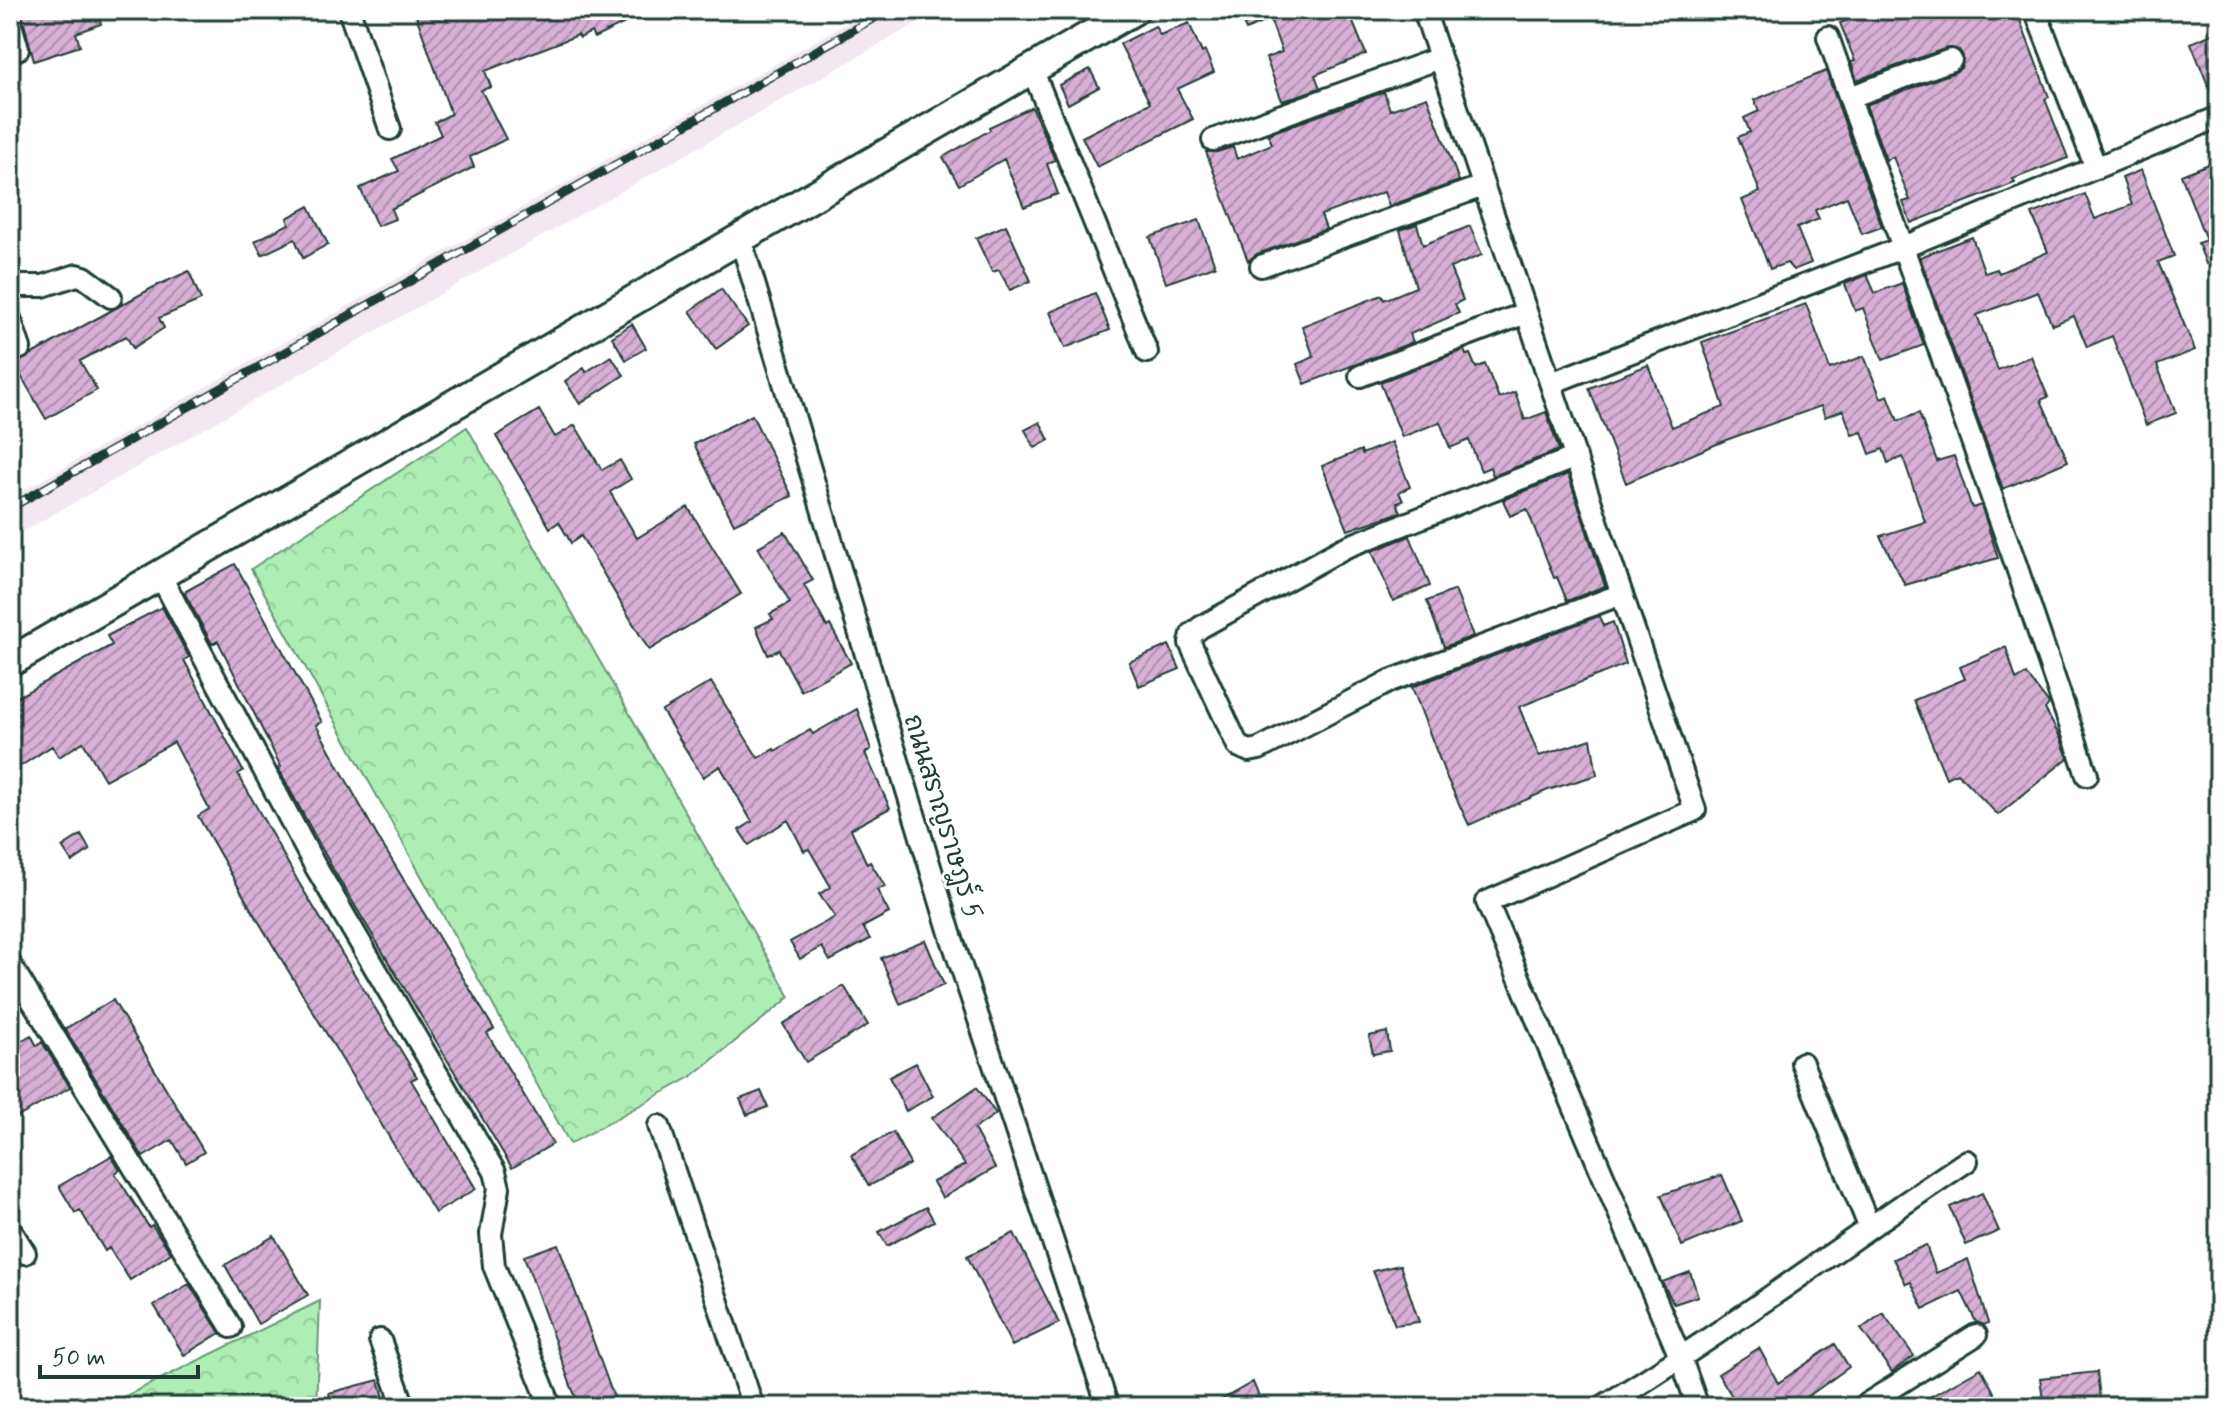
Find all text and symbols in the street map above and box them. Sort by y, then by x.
street label: ถนนสราญราษฎร์ 5 [895,710,990,924]
scale bar [40,1329,198,1379]
text: 50 m [52,1343,106,1374]

